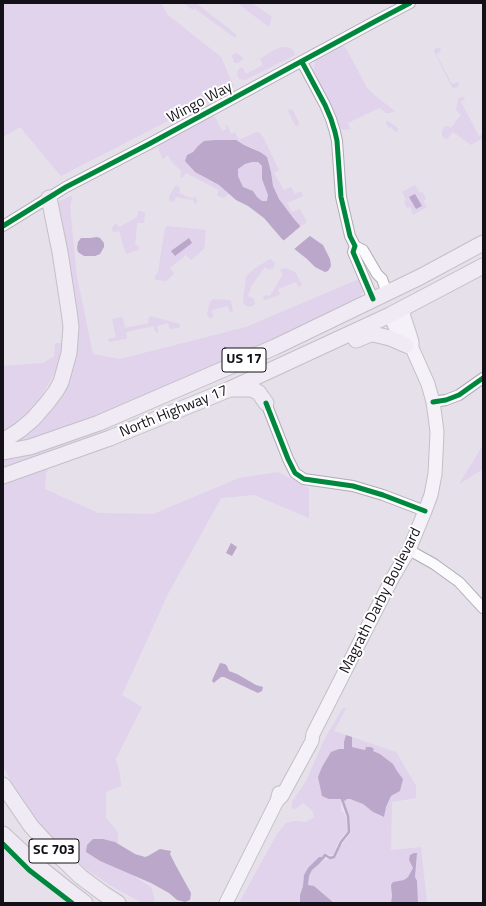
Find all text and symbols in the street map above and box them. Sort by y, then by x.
street label: Wingo Way [164,78,236,128]
road number: US 17 [222,348,266,372]
street label: North Highway 17 [117,382,231,442]
street label: Magrath Darby Boulevard [336,525,426,677]
road number: SC 703 [29,839,79,863]

